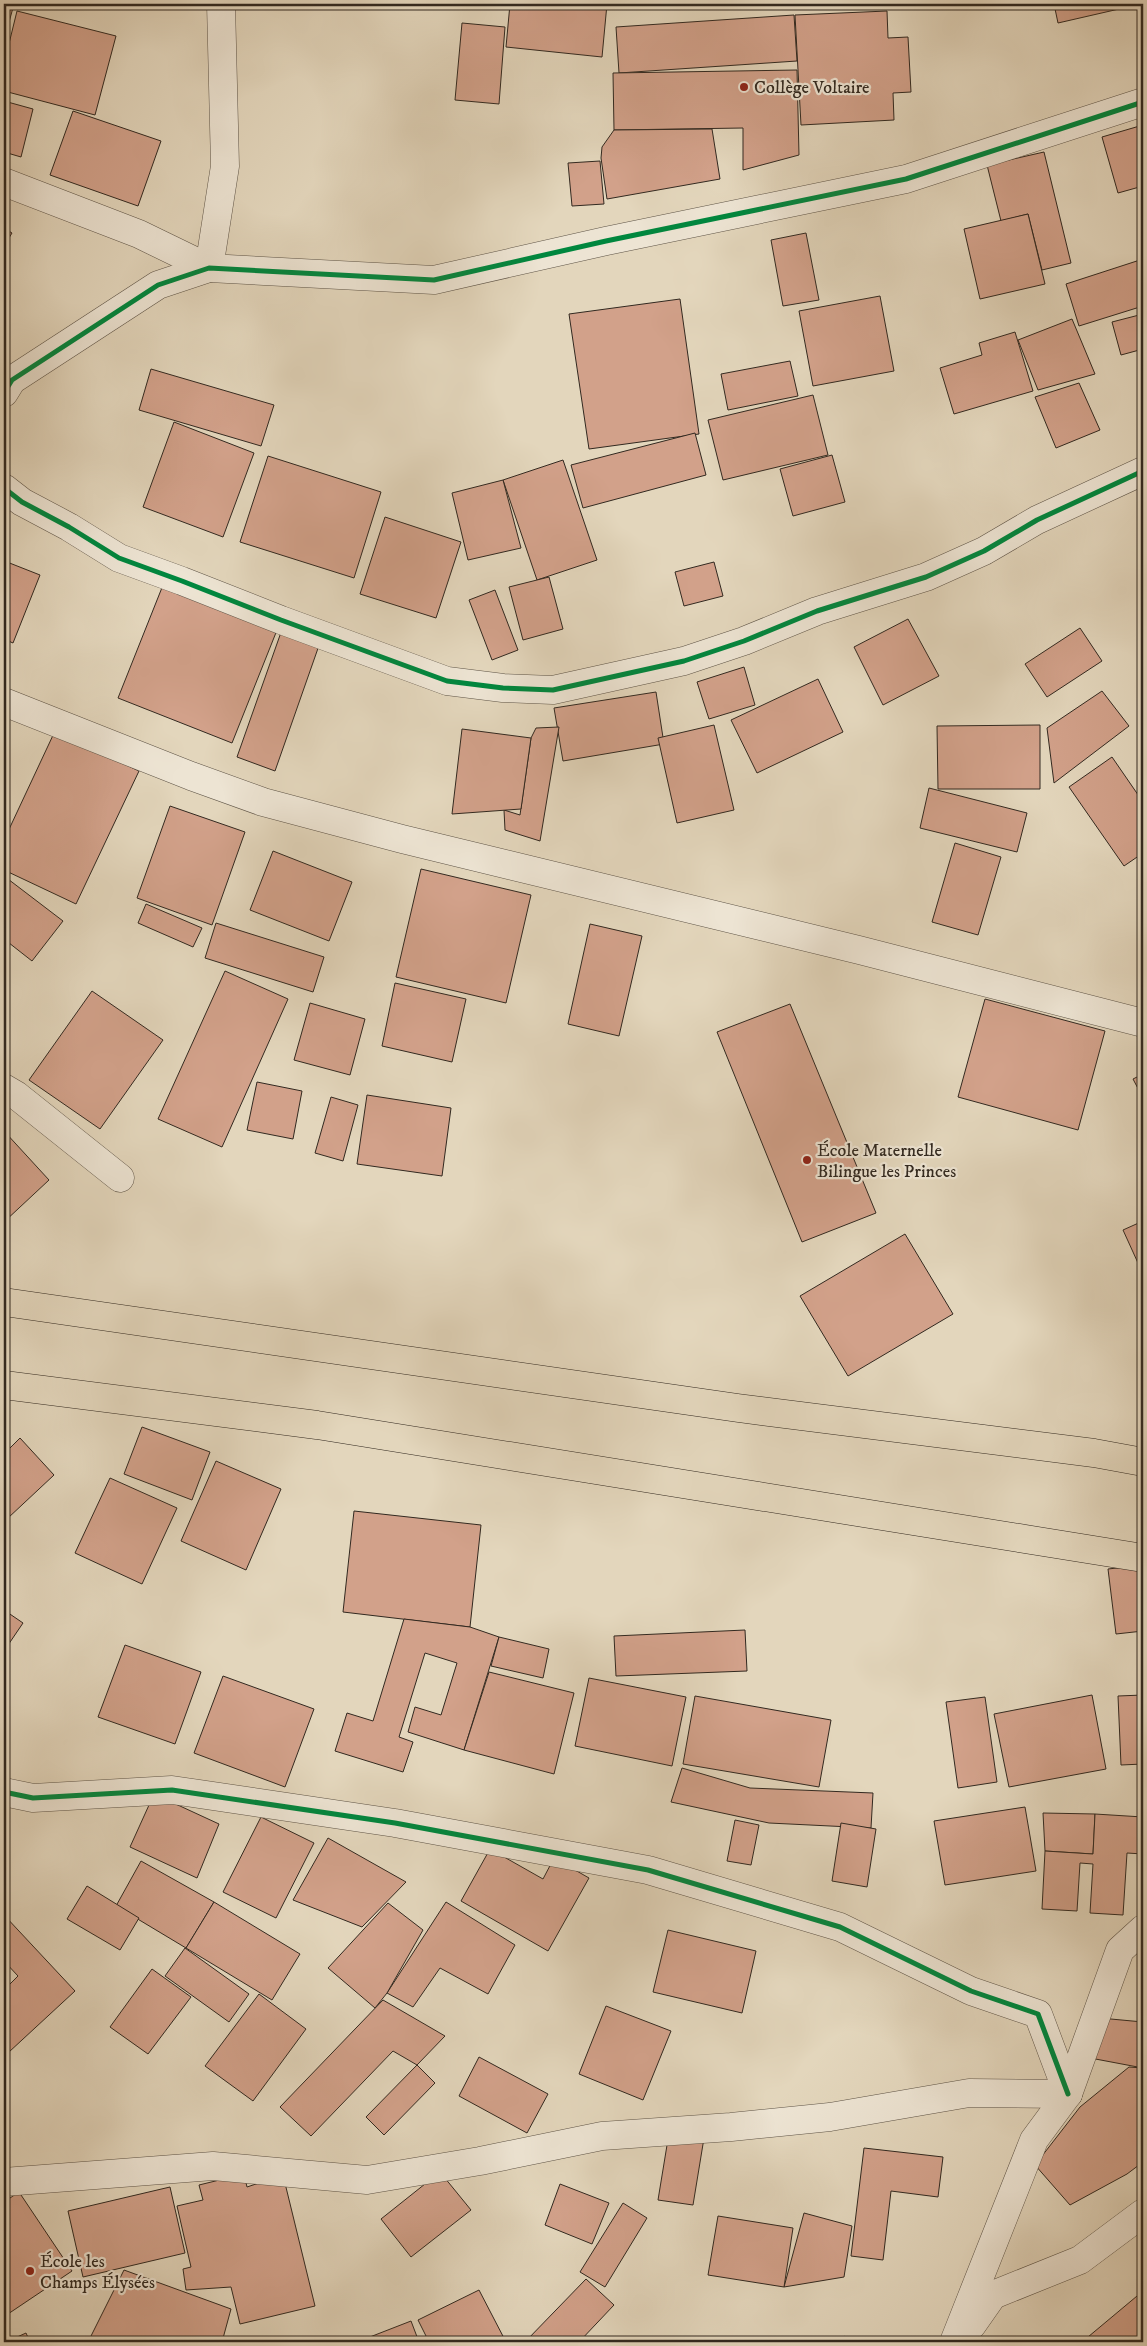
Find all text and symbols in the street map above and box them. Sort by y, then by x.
place label: Collège Voltaire [754,77,870,99]
marker: Collège Voltaire [738,81,750,93]
place label: École Maternelle Bilingue les Princes [817,1140,956,1183]
marker: École Maternelle Bilingue les Princes [801,1154,813,1166]
place label: École les Champs Élysées [40,2251,155,2294]
marker: École les Champs Élysées [24,2265,36,2277]

